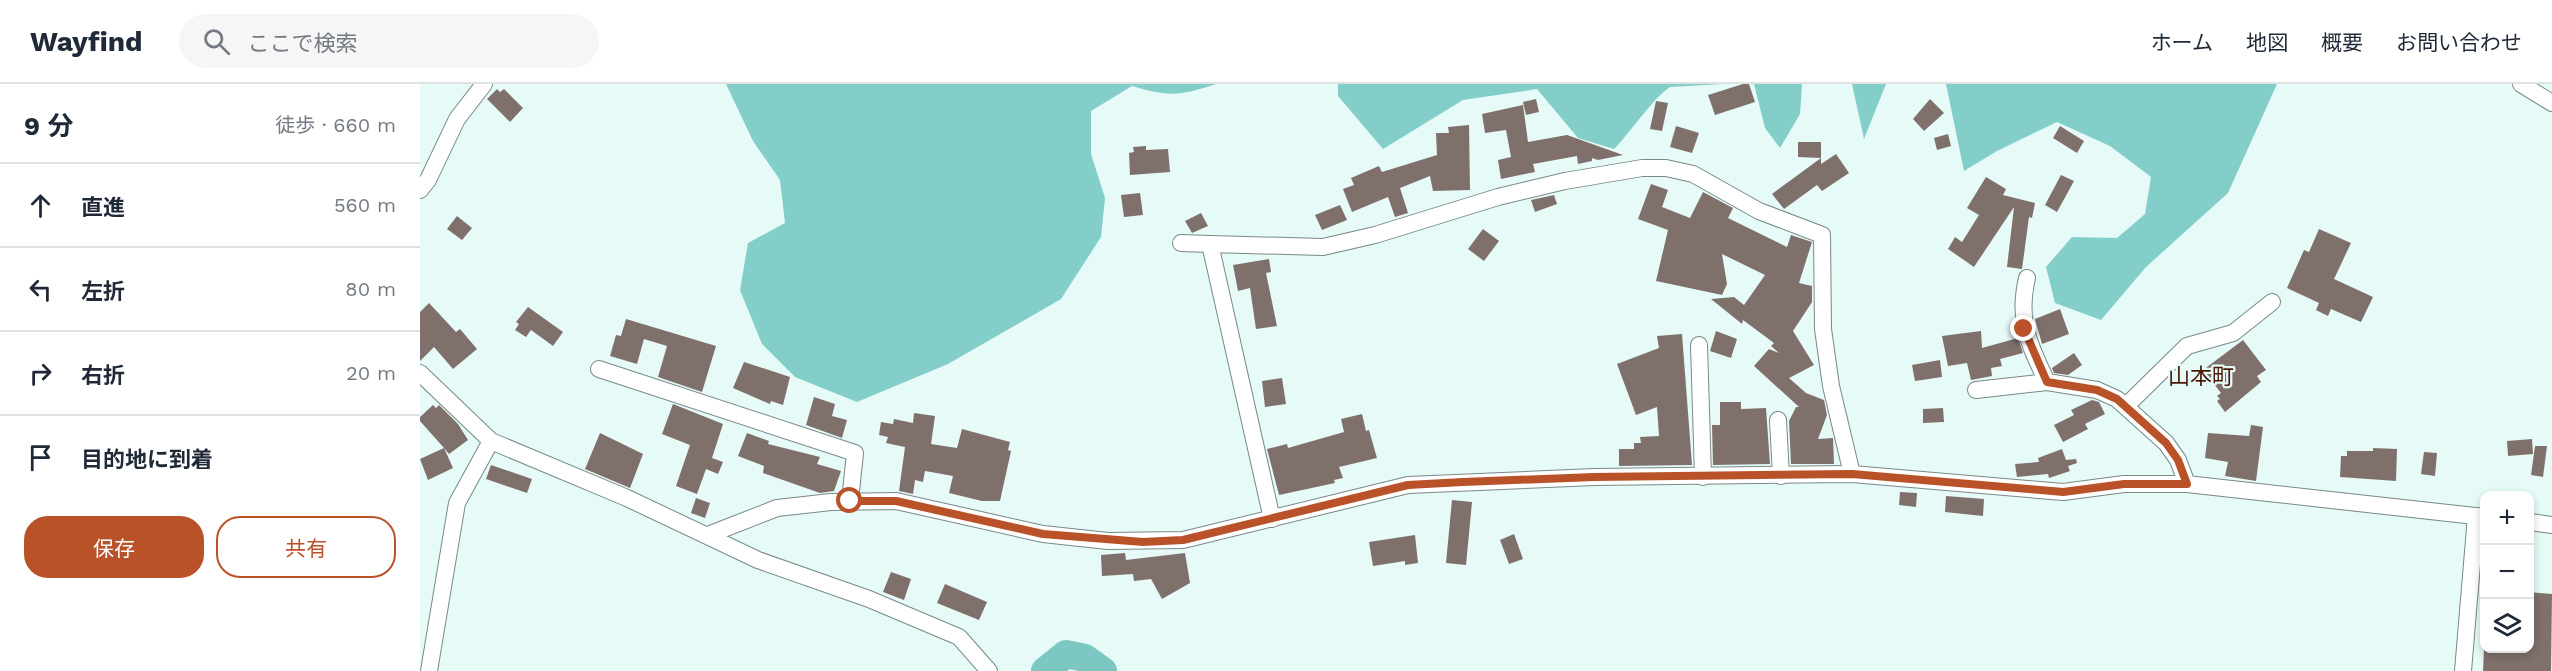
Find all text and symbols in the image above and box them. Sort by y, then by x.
search box [179,14,599,68]
text: Wayfind [30,25,143,58]
icon: search [200,25,233,58]
text: ホーム [2151,30,2213,55]
text: 地図 [2246,30,2288,55]
text: 概要 [2321,30,2363,55]
text: お問い合わせ [2396,30,2522,55]
text: ここで検索 [248,31,358,56]
text: 9 分 [24,111,73,141]
text: 徒歩 · 660 m [275,113,396,137]
icon: ahead [24,189,57,222]
text: 560 m [334,193,396,217]
text: 直進 [81,195,125,220]
icon: left [24,273,57,306]
text: 80 m [345,277,396,301]
text: 左折 [81,279,125,304]
route end [2010,315,2036,341]
icon: right [24,357,57,390]
text: 20 m [346,361,396,385]
text: 右折 [81,363,125,388]
district label: 山本町 [2168,364,2234,389]
icon: arrive [24,441,57,474]
text: 目的地に到着 [81,447,213,472]
route start [836,487,862,513]
map controls [2480,491,2534,653]
button: + [2480,491,2534,545]
button: 保存 [24,516,204,578]
button: 共有 [216,516,396,578]
button: − [2480,545,2534,599]
button: layers [2480,599,2534,653]

